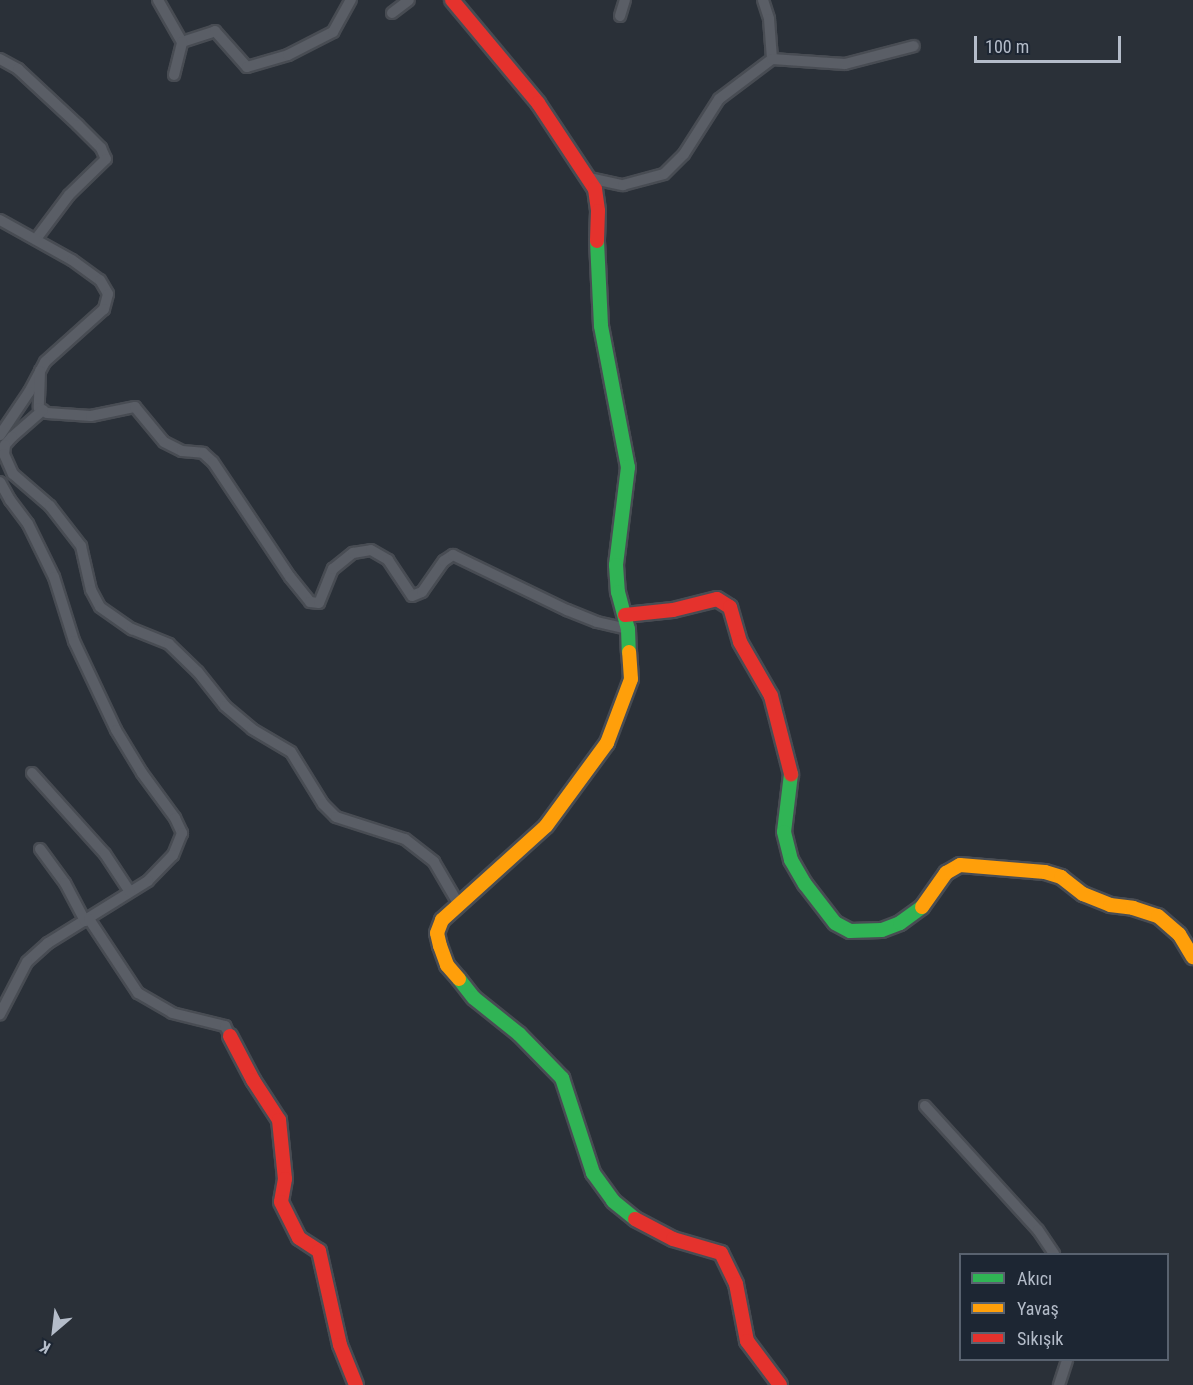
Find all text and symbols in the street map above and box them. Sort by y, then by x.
scale bar [977,24,1124,62]
text: 100 m [985,36,1029,57]
legend [959,1253,1169,1361]
text: Akıcı [1017,1268,1052,1289]
text: Yavaş [1017,1298,1059,1319]
north arrow [24,1301,84,1361]
text: Sıkışık [1017,1328,1063,1349]
text: K [37,1337,54,1358]

